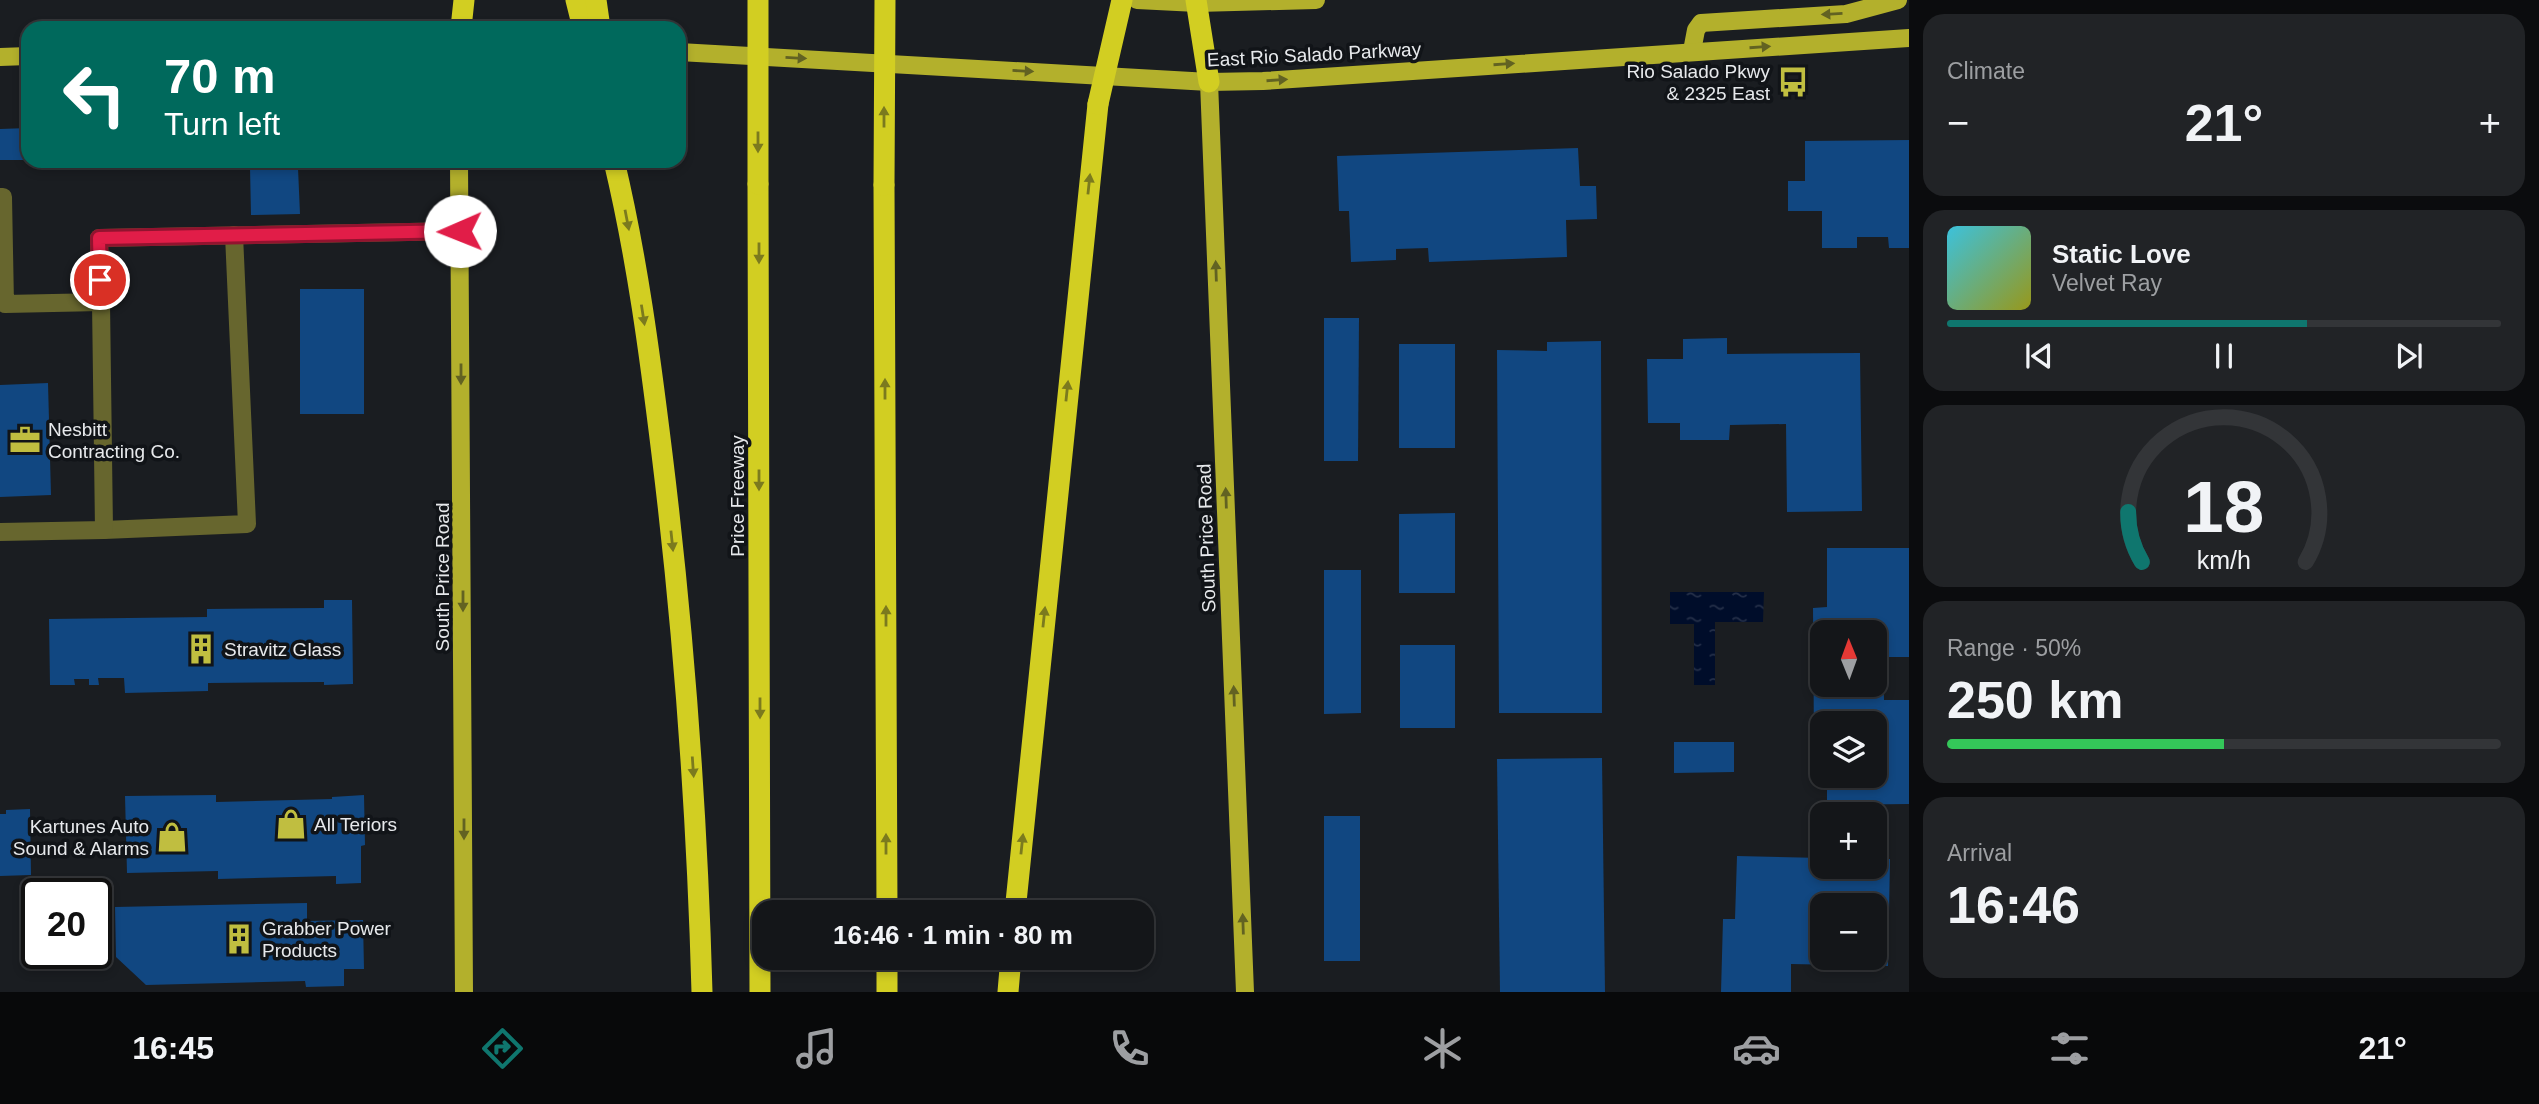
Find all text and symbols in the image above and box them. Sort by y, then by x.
one-way arrow [1821,9,1843,20]
street label: East Rio Salado Parkway [1206,38,1422,71]
one-way arrow [1749,41,1771,52]
icon: left [49,49,140,140]
text: 70 m [164,49,276,103]
one-way arrow [785,53,807,64]
text: Climate [1947,58,2025,84]
one-way arrow [1493,59,1515,70]
place label: Rio Salado Pkwy & 2325 East [1626,61,1771,104]
bus stop icon: Rio Salado Pkwy & 2325 East [1776,65,1810,99]
one-way arrow [1012,66,1034,77]
one-way arrow [1266,74,1288,85]
text: 21° [2185,94,2263,152]
text: − [1947,102,1969,144]
text: + [2479,102,2501,144]
text: Turn left [164,106,280,142]
one-way arrow [879,106,890,128]
one-way arrow [752,131,764,153]
one-way arrow [1084,173,1095,195]
position arrow [423,194,497,268]
one-way arrow [622,209,633,231]
text: Static Love [2052,239,2191,269]
one-way arrow [753,242,765,264]
pin [70,250,130,310]
one-way arrow [1211,260,1222,282]
icon: arrive [81,261,119,299]
text: Velvet Ray [2052,270,2162,296]
one-way arrow [638,304,649,326]
icon: previous [2020,337,2058,375]
icon: pause [2205,337,2243,375]
icon: next [2390,337,2428,375]
one-way arrow [455,363,467,385]
one-way arrow [879,377,891,399]
one-way arrow [1062,380,1073,402]
place label: Nesbitt Contracting Co. [48,419,180,462]
office icon: Nesbitt Contracting Co. [8,423,42,457]
street label: Price Freeway [727,435,748,557]
street label: South Price Road [1193,463,1220,613]
text: 18 [2184,466,2264,547]
one-way arrow [753,469,765,491]
one-way arrow [1220,487,1231,509]
street label: South Price Road [432,503,453,651]
one-way arrow [667,530,678,552]
text: km/h [2197,546,2251,574]
one-way arrow [457,590,469,612]
one-way arrow [880,605,892,627]
one-way arrow [1039,606,1050,628]
north arrow [1810,620,1886,696]
map controls [1810,620,1887,970]
building icon: Stravitz Glass [184,632,218,666]
text: Range · 50% [1947,635,2081,661]
place label: Stravitz Glass [224,639,341,660]
text: 250 km [1947,671,2123,729]
one-way arrow [1228,685,1239,707]
one-way arrow [754,697,766,719]
button: layers [1810,711,1887,788]
one-way arrow [687,757,698,779]
button: + [1810,802,1887,879]
shop icon: All Teriors [274,807,308,841]
place label: All Teriors [314,814,397,835]
place label: Kartunes Auto Sound & Alarms [13,816,149,859]
one-way arrow [458,818,470,840]
shop icon: Kartunes Auto Sound & Alarms [155,820,189,854]
one-way arrow [880,832,892,854]
one-way arrow [1016,833,1027,855]
text: Arrival [1947,840,2012,866]
text: 16:46 [1947,876,2080,934]
speed limit sign: 20 [21,878,112,969]
button: − [1810,893,1887,970]
one-way arrow [1237,913,1248,935]
place label: Grabber Power Products [262,918,392,961]
text: 16:46 · 1 min · 80 m [833,920,1073,950]
building icon: Grabber Power Products [222,922,256,956]
icon: directions [478,1024,527,1073]
icon: music [792,1024,841,1073]
icon: phone [1105,1024,1154,1073]
icon: climate [1418,1024,1467,1073]
icon: car [1732,1024,1781,1073]
icon: filters [2045,1024,2094,1073]
text: 16:45 [132,1030,214,1066]
text: 21° [2358,1030,2407,1066]

